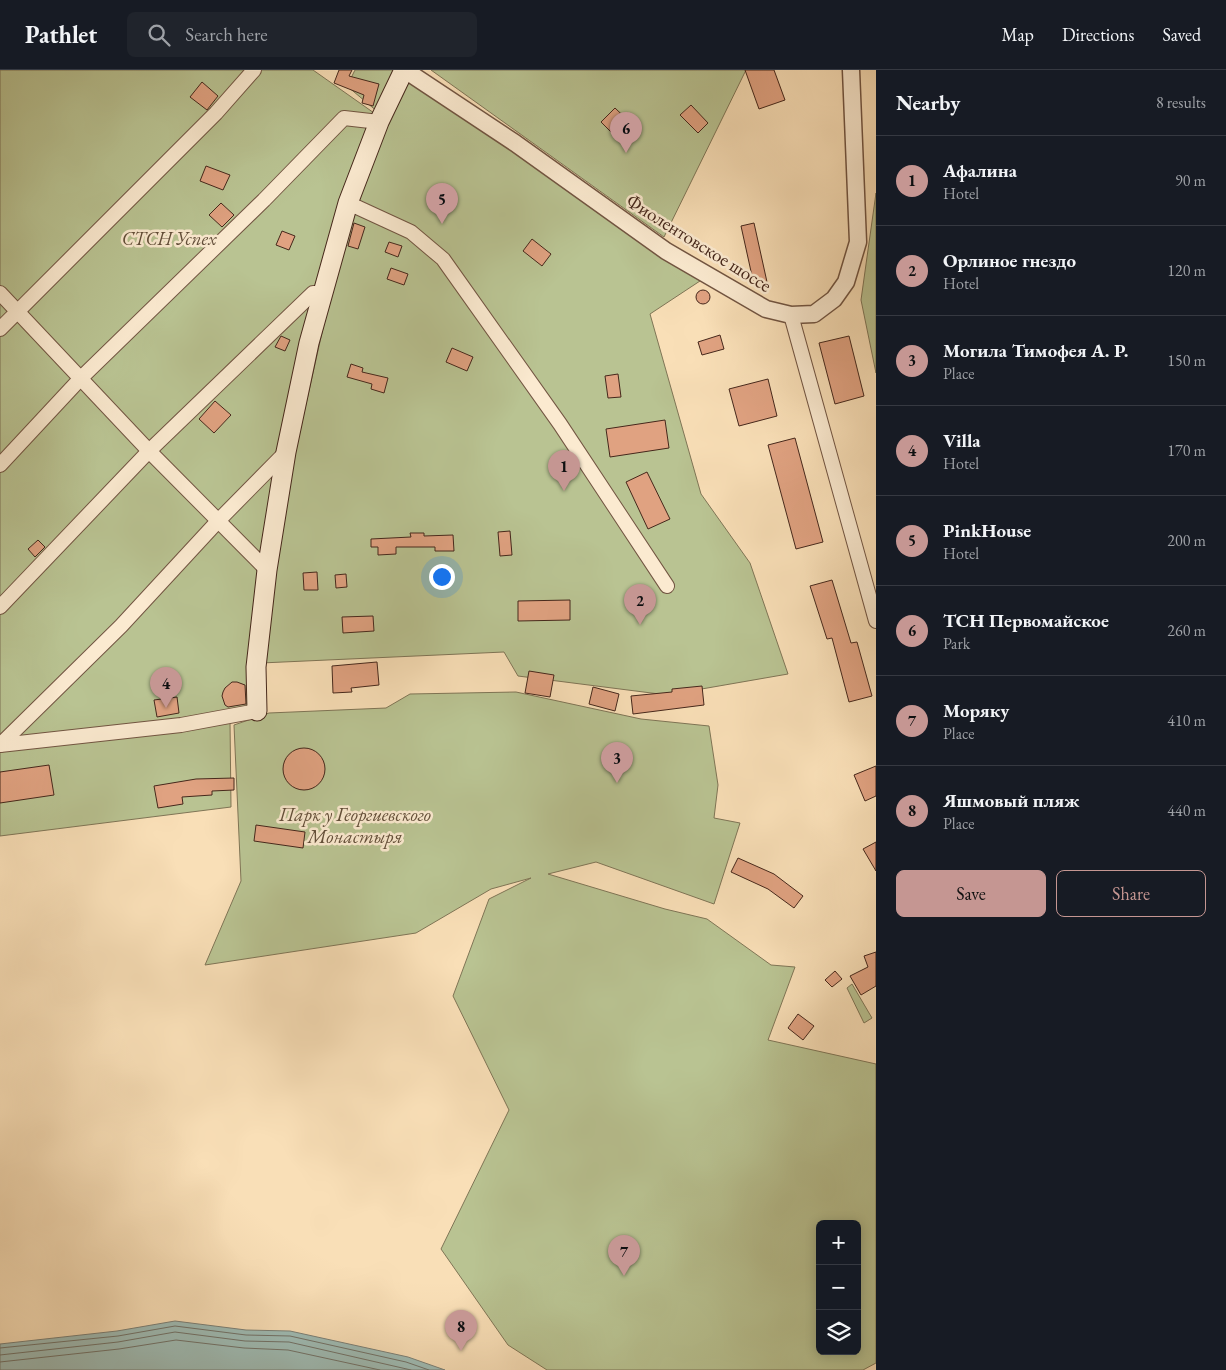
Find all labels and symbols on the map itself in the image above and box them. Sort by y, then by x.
pin: 6 [610,112,642,153]
pin: 5 [426,183,458,224]
street label: Фиолентовское шоссе [622,188,776,298]
park label: СТСН Успех [122,226,217,251]
pin: 1 [548,450,580,491]
your location [429,564,455,590]
pin: 2 [624,584,656,625]
pin: 4 [150,667,182,708]
pin: 3 [601,742,633,783]
park label: Парк у Георгиевского Монастыря [278,802,431,849]
pin: 7 [608,1235,640,1276]
pin: 8 [445,1310,477,1351]

